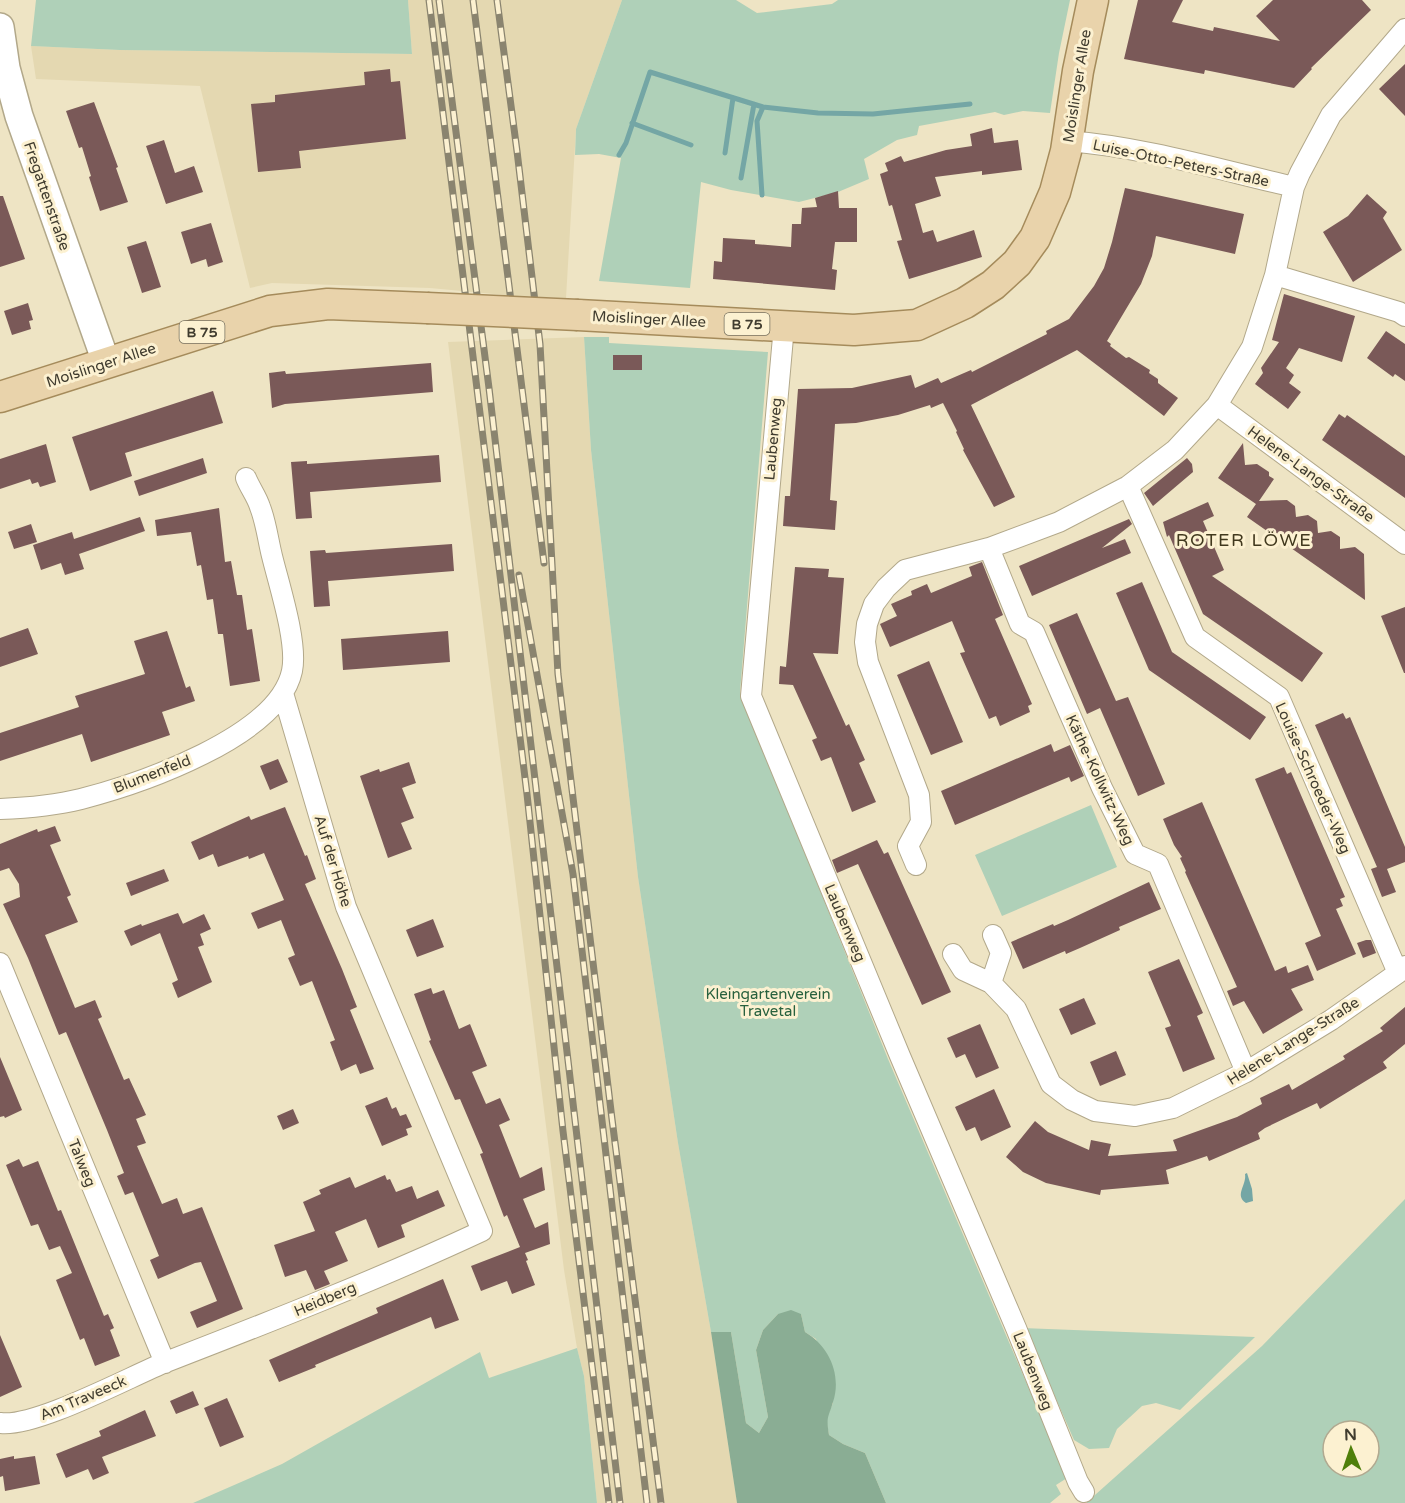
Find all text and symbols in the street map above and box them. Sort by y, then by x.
street label: Moislinger Allee [1059,28,1095,144]
street label: Luise-Otto-Peters-Straße [1091,136,1271,190]
street label: Fregattenstraße [20,139,74,253]
street label: Moislinger Allee [592,307,706,331]
road number: B 75 [724,313,770,335]
road number: B 75 [180,321,224,343]
street label: Moislinger Allee [44,339,158,391]
street label: Laubenweg [760,397,786,481]
street label: Helene-Lange-Straße [1244,422,1378,526]
district label: ROTER LÖWE [1176,529,1312,551]
street label: Louise-Schroeder-Weg [1271,699,1355,857]
street label: Käthe-Kollwitz-Weg [1062,712,1138,848]
street label: Blumenfeld [111,751,193,797]
street label: Auf der Höhe [310,813,356,909]
street label: Laubenweg [821,881,869,965]
park label: Kleingartenverein Travetal [705,985,831,1020]
street label: Helene-Lange-Straße [1224,993,1362,1089]
street label: Talweg [64,1137,100,1189]
street label: Heidberg [291,1278,359,1320]
street label: Laubenweg [1009,1329,1057,1413]
street label: Am Traveeck [37,1372,129,1424]
north arrow [1321,1419,1381,1479]
text: N [1344,1425,1357,1445]

